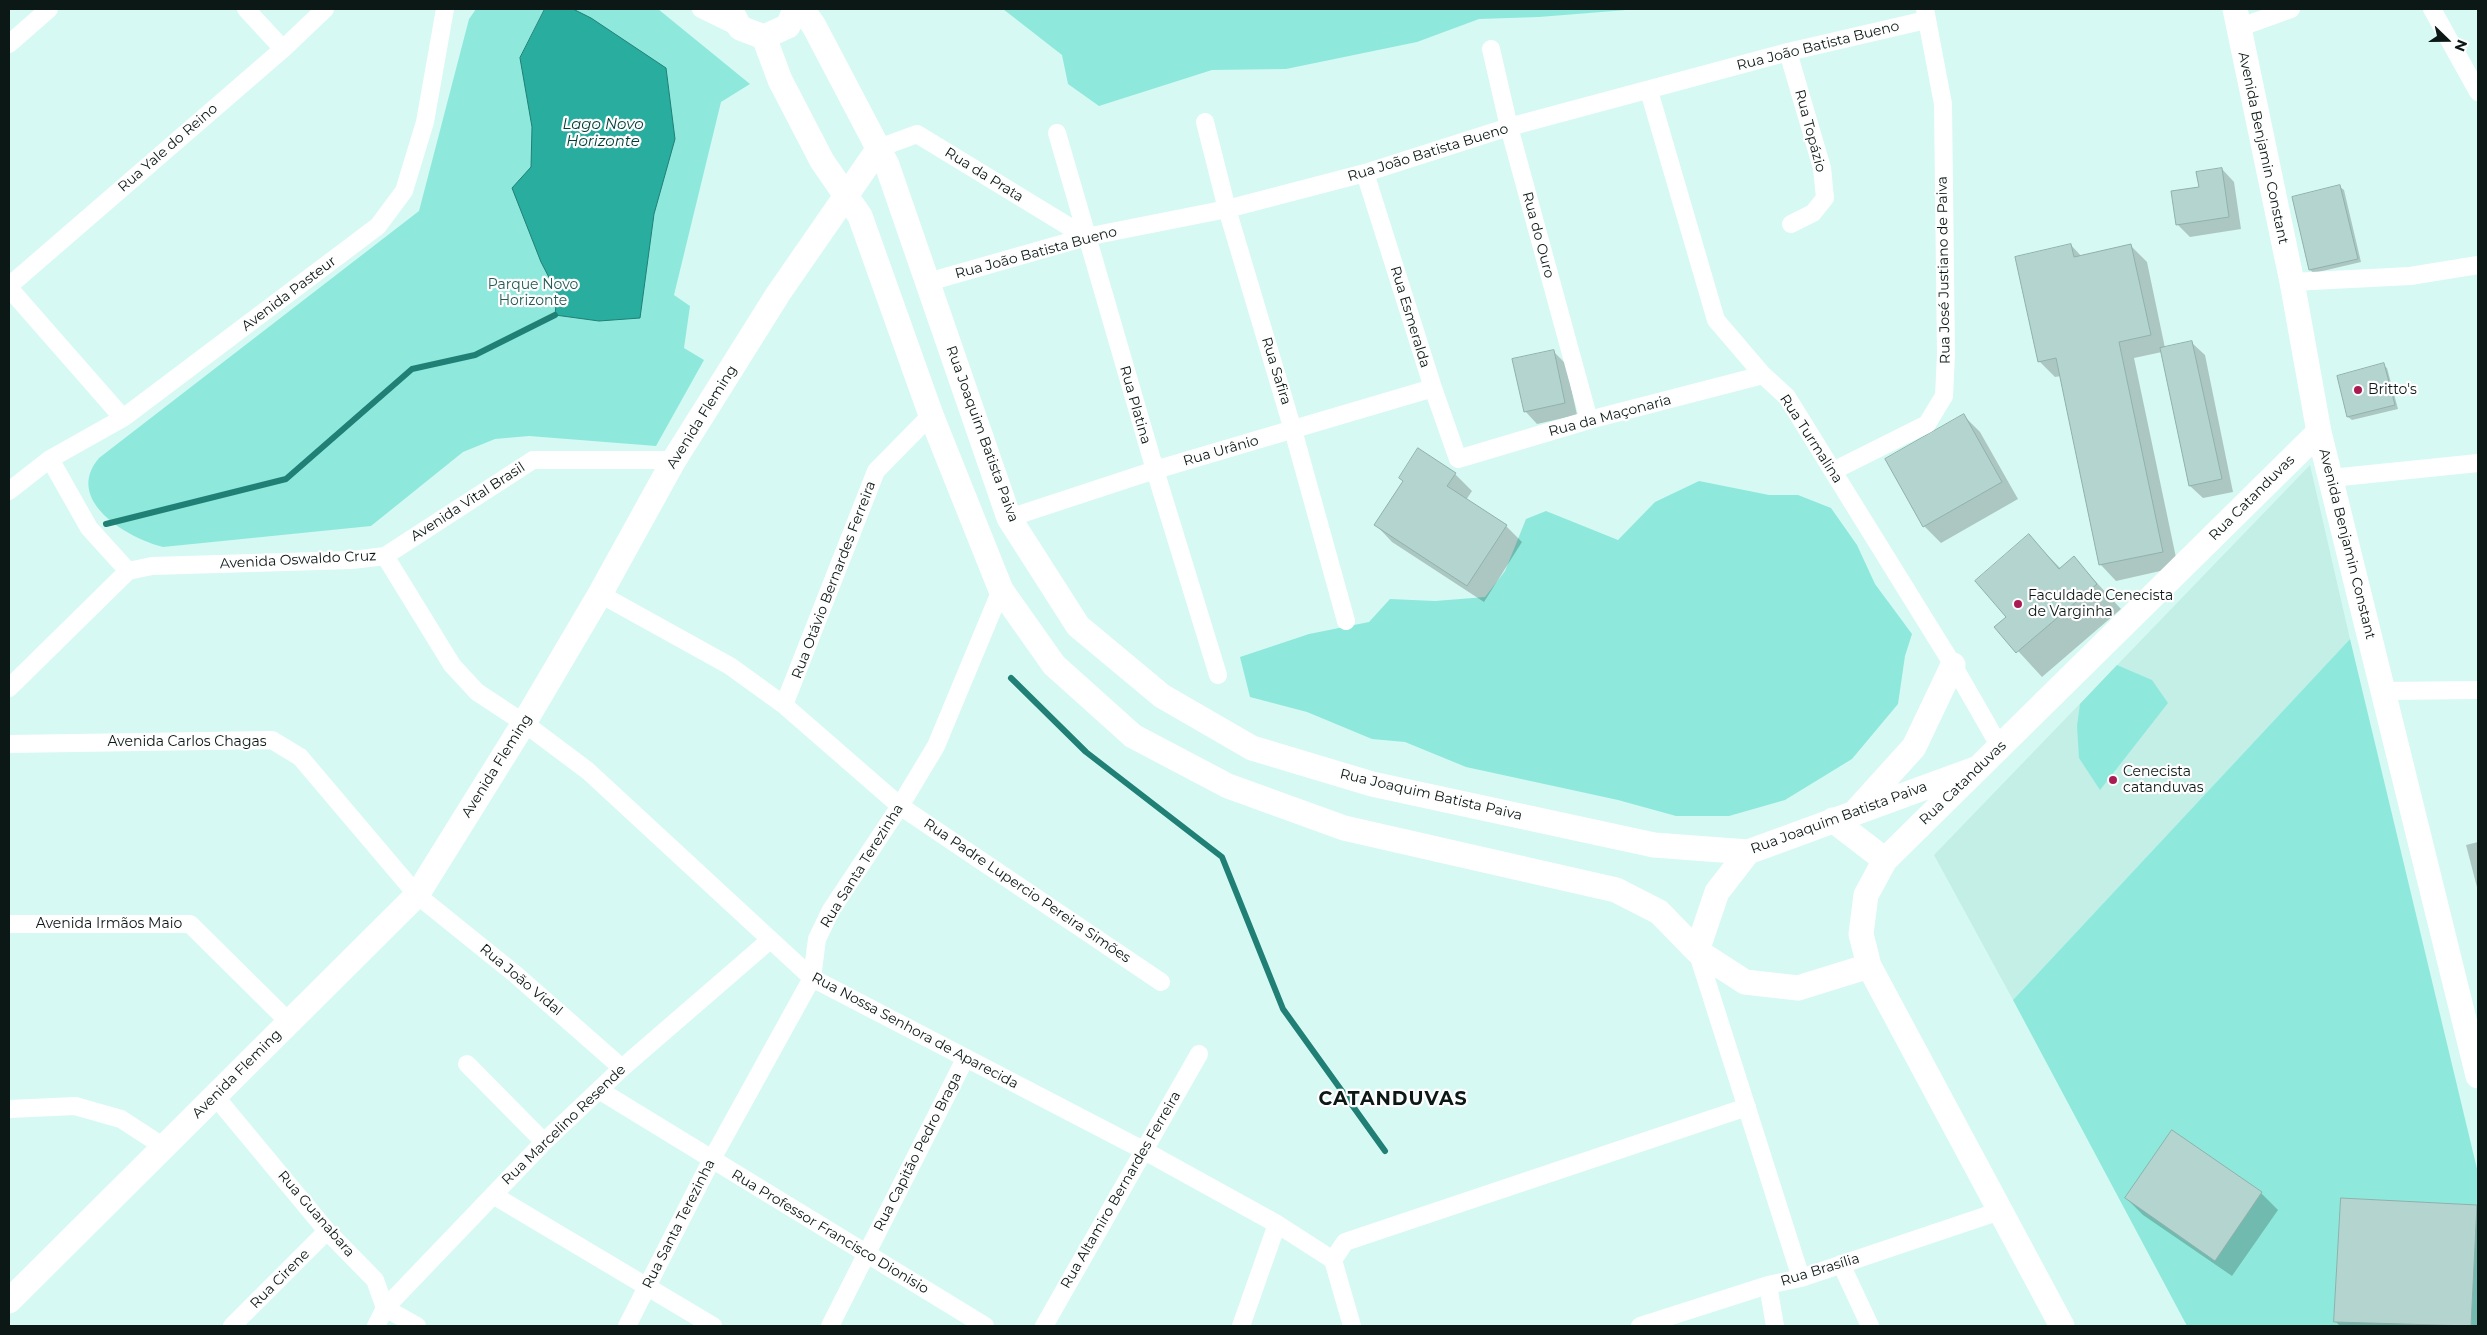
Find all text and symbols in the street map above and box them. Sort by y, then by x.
north arrow [2422,15,2472,65]
street label: Rua João Batista Bueno [1735,18,1901,74]
text: N [2450,37,2471,54]
street label: Avenida Benjamin Constant [2234,50,2292,246]
street label: Rua Topázio [1791,88,1829,174]
street label: Rua Yale do Reino [115,100,221,196]
water label: Lago Novo Horizonte [562,116,644,151]
street label: Rua João Batista Bueno [1346,121,1510,185]
street label: Rua da Prata [942,144,1026,206]
street label: Rua José Justiano de Paiva [1934,176,1954,364]
street label: Rua do Ouro [1518,190,1558,280]
street label: Rua João Batista Bueno [953,223,1119,283]
street label: Avenida Pasteur [238,253,340,335]
street label: Rua Esmeralda [1387,264,1433,370]
park label: Parque Novo Horizonte [488,277,578,310]
street label: Rua Safira [1258,335,1294,407]
street label: Rua Joaquim Batista Paiva [942,343,1022,525]
street label: Avenida Fleming [663,362,741,472]
street label: Rua Platina [1116,364,1154,446]
place label: Britto's [2368,382,2417,398]
marker: Britto's [2352,384,2364,396]
street label: Rua Turmalina [1776,391,1846,487]
street label: Rua da Maçonaria [1547,392,1673,440]
street label: Rua Urânio [1181,432,1261,470]
street label: Avenida Benjamin Constant [2315,447,2379,641]
street label: Rua Catanduvas [2206,452,2298,544]
street label: Avenida Vital Brasil [408,459,528,545]
street label: Rua Otávio Bernardes Ferreira [788,479,880,681]
street label: Avenida Oswaldo Cruz [219,548,377,572]
place label: Faculdade Cenecista de Varginha [2028,588,2173,620]
marker: Faculdade Cenecista de Varginha [2012,598,2024,610]
street label: Avenida Fleming [458,711,536,821]
street label: Avenida Carlos Chagas [107,734,267,750]
street label: Rua Catanduvas [1916,737,2010,829]
place label: Cenecista catanduvas [2123,764,2204,796]
street label: Rua Joaquim Batista Paiva [1338,766,1524,824]
marker: Cenecista catanduvas [2107,774,2119,786]
street label: Rua Joaquim Batista Paiva [1748,778,1930,858]
street label: Rua Santa Terezinha [817,801,907,931]
street label: Rua Padre Lupercio Pereira Simões [920,815,1134,967]
street label: Avenida Irmãos Maio [36,916,182,932]
street label: Rua João Vidal [476,941,566,1019]
street label: Rua Nossa Senhora de Aparecida [809,969,1021,1093]
street label: Avenida Fleming [189,1026,285,1122]
street label: Rua Marcelino Resende [499,1061,629,1189]
street label: Rua Capitão Pedro Braga [871,1070,965,1234]
street label: Rua Altamiro Bernardes Ferreira [1057,1088,1185,1292]
district label: CATANDUVAS [1317,1088,1469,1110]
street label: Rua Santa Terezinha [639,1157,719,1291]
street label: Rua Professor Francisco Dionisio [728,1166,932,1298]
street label: Rua Guanabara [274,1167,358,1261]
street label: Rua Cirene [247,1246,313,1312]
street label: Rua Brasília [1778,1250,1862,1290]

